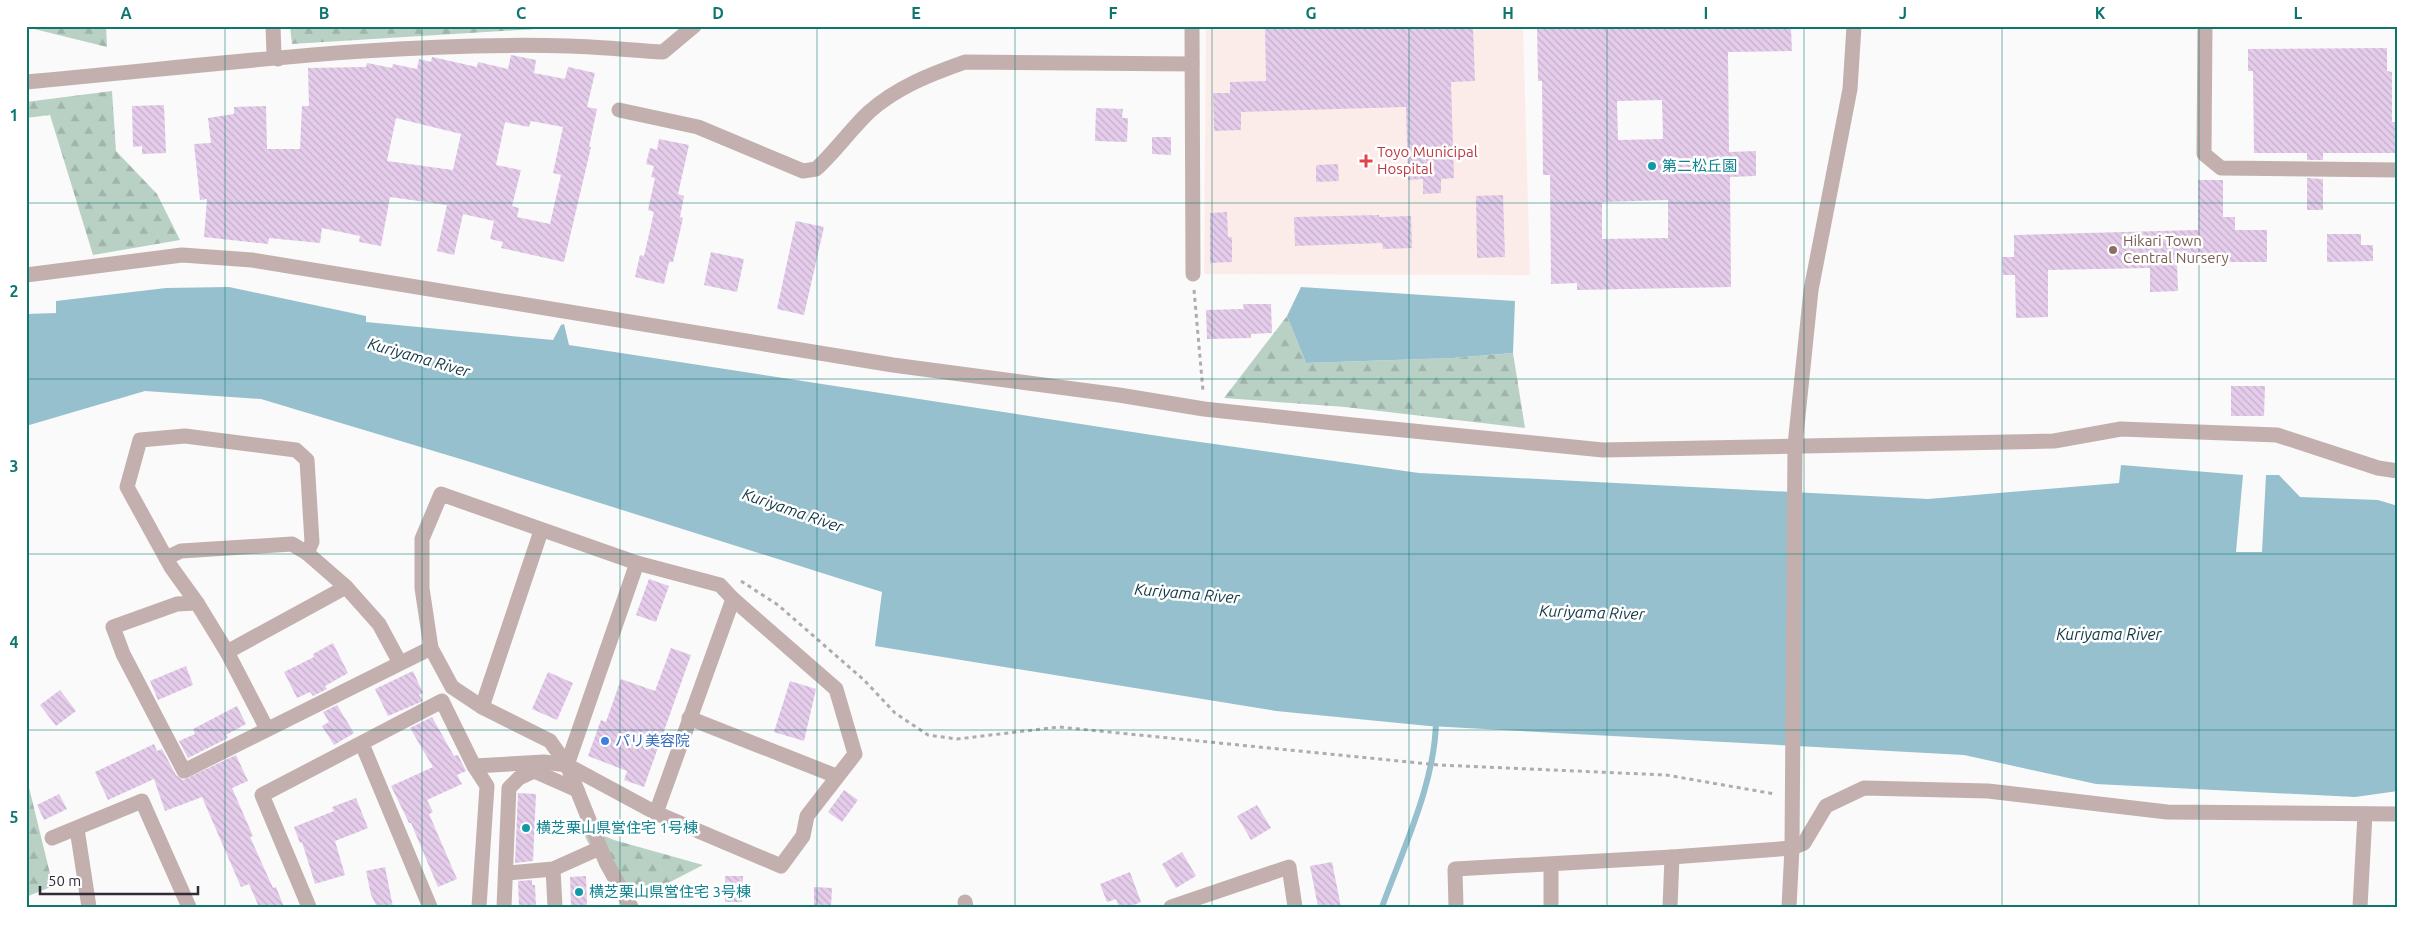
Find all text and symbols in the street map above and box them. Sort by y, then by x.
text: A [120,4,132,22]
text: B [319,4,329,22]
text: C [516,4,526,22]
text: D [712,4,724,22]
text: E [911,4,921,22]
text: F [1109,4,1118,22]
text: G [1305,4,1317,22]
text: H [1502,4,1514,22]
text: I [1704,4,1708,22]
text: J [1899,4,1907,22]
text: K [2095,4,2106,22]
text: L [2294,4,2303,22]
text: 1 [9,106,19,124]
place label: Toyo Municipal Hospital [1377,143,1478,177]
marker: Toyo Municipal Hospital [1359,154,1373,168]
place label: 第二松丘園 [1662,157,1737,174]
marker: 第二松丘園 [1646,160,1658,172]
place label: Hikari Town Central Nursery [2123,232,2229,266]
marker: Hikari Town Central Nursery [2107,244,2119,256]
text: 2 [9,282,19,300]
water label: Kuriyama River [366,334,473,380]
text: 3 [9,457,19,475]
water label: Kuriyama River [740,484,847,536]
water label: Kuriyama River [1134,579,1241,607]
water label: Kuriyama River [1539,601,1646,623]
water label: Kuriyama River [2056,625,2163,643]
text: 4 [9,633,19,651]
place label: パリ美容院 [615,732,690,749]
marker: パリ美容院 [599,735,611,747]
text: 5 [9,808,19,826]
place label: 横芝栗山県営住宅 1号棟 [536,819,698,836]
marker: 横芝栗山県営住宅 1号棟 [520,822,532,834]
scale bar [40,863,198,895]
text: 50 m [48,872,81,889]
place label: 横芝栗山県営住宅 3号棟 [589,883,751,900]
marker: 横芝栗山県営住宅 3号棟 [573,886,585,898]

